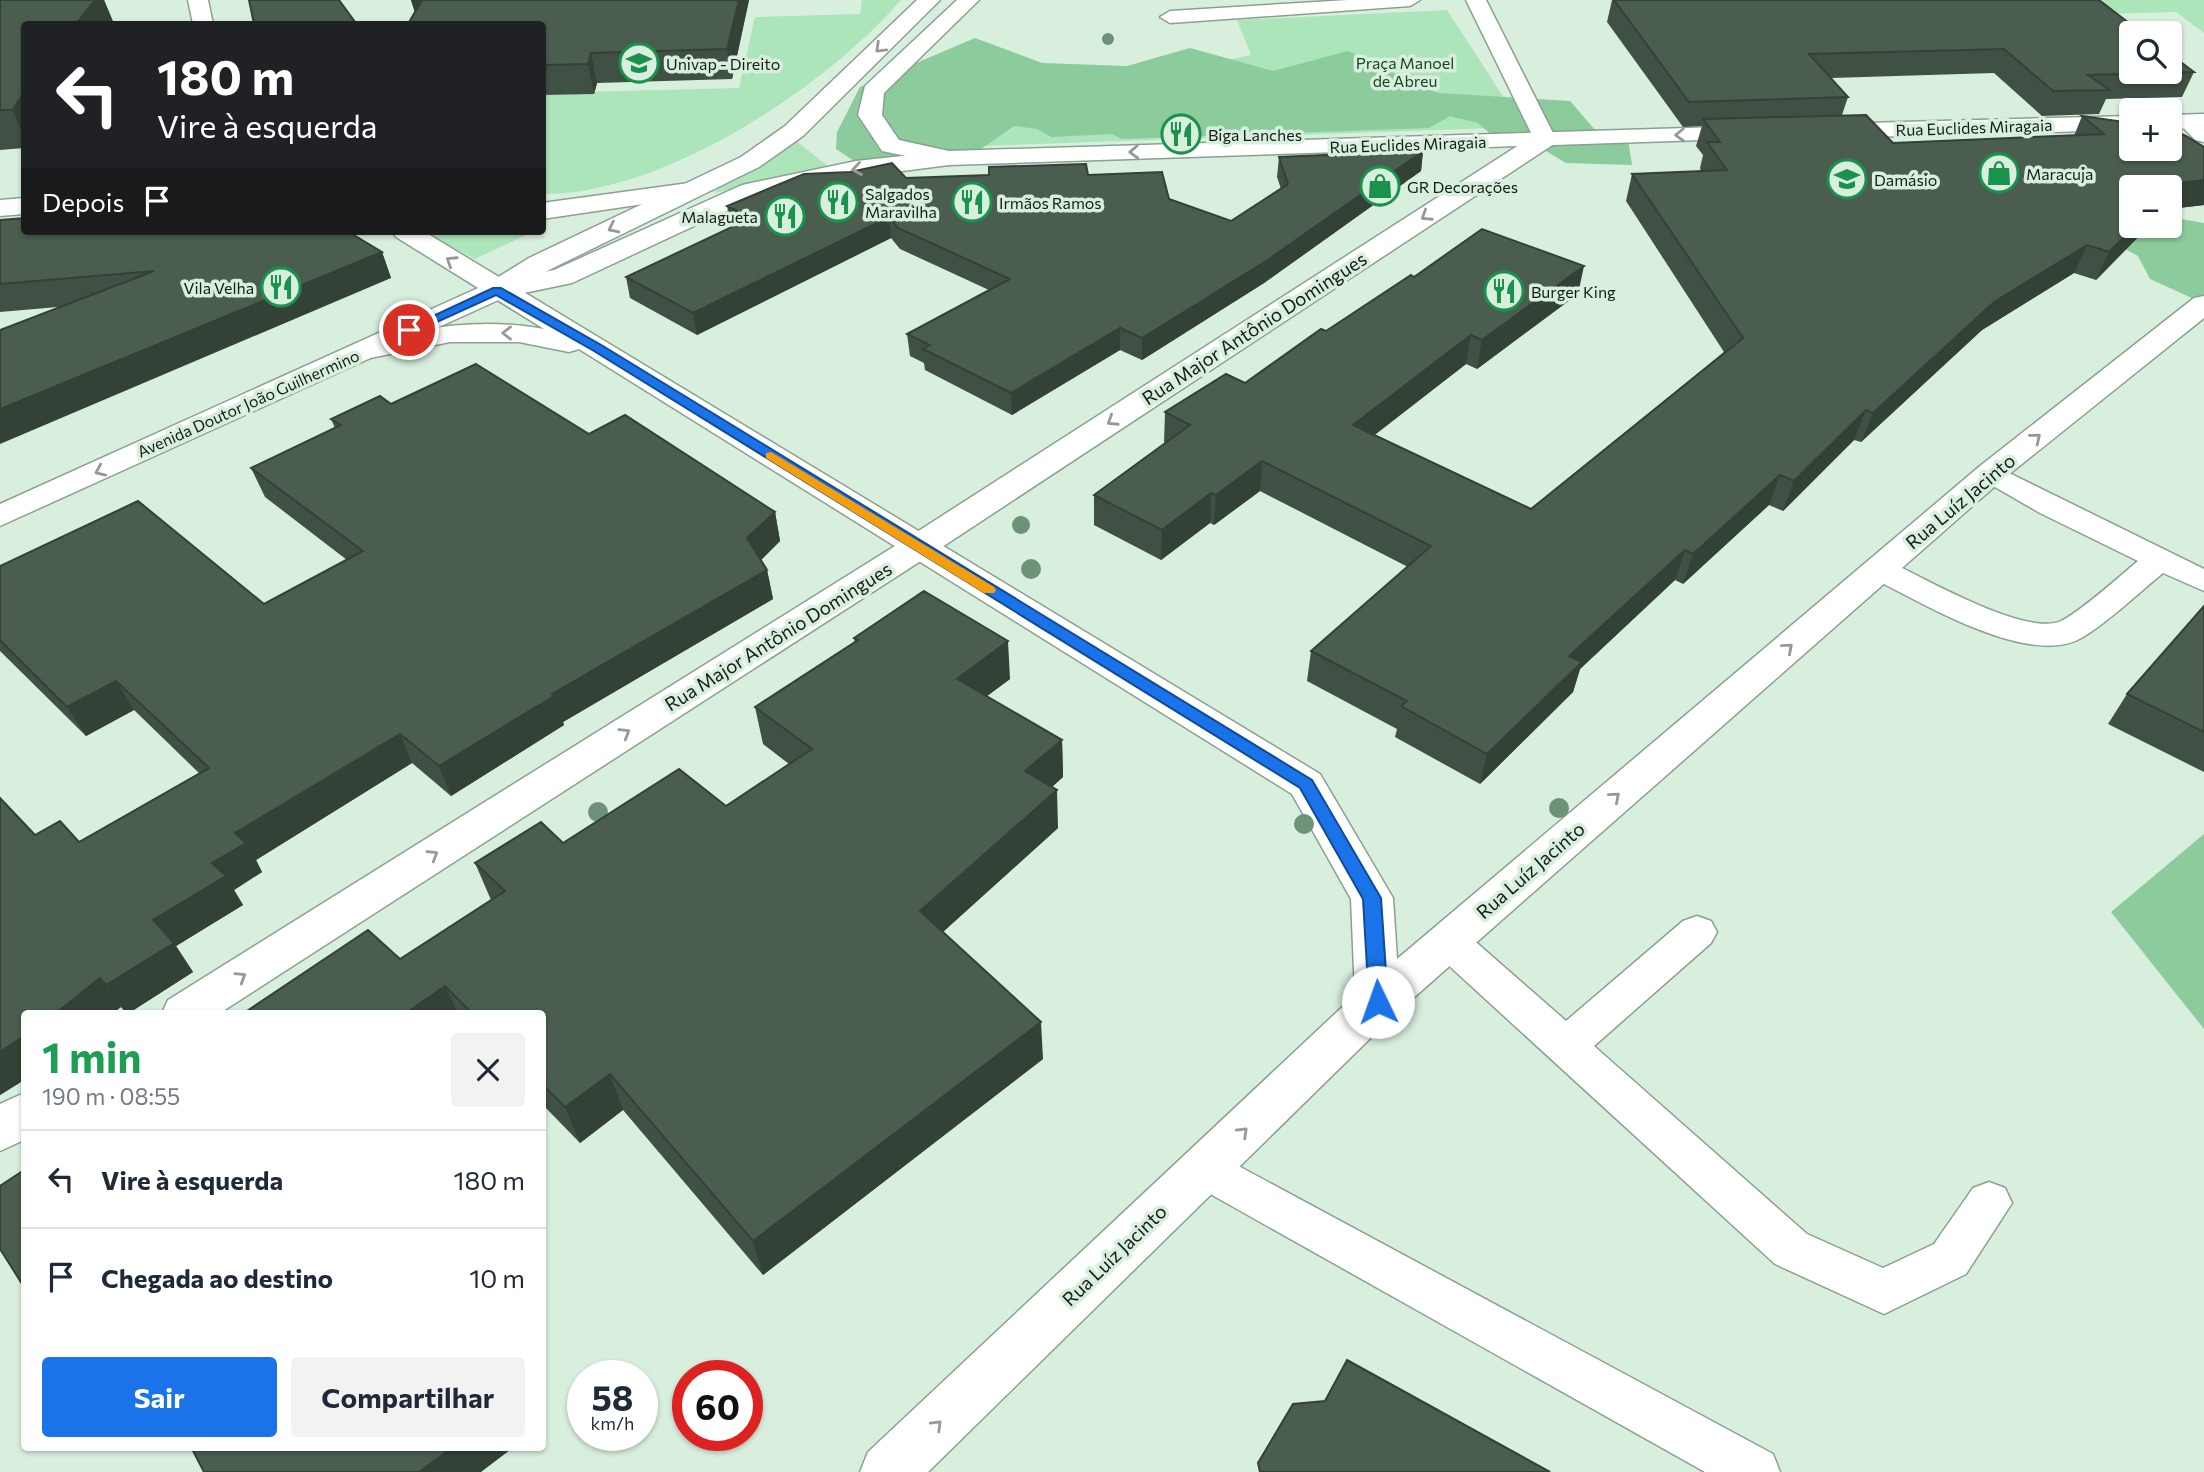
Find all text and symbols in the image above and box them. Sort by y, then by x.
map controls [2119,21,2182,238]
button: search [2119,21,2182,84]
one-way arrow [875,39,888,52]
school or university icon: Univap - Direito [618,42,660,84]
text: 180 m [157,45,294,105]
icon: left [42,49,133,140]
park label: Praça Manoel de Abreu [1356,53,1454,90]
place label: Univap - Direito [666,54,780,73]
button: + [2119,98,2182,161]
text: Vire à esquerda [157,105,378,145]
restaurant icon: Biga Lanches [1160,113,1202,155]
street label: Rua Euclides Miragaia [1895,115,2053,139]
place label: Biga Lanches [1208,125,1302,144]
one-way arrow [1674,127,1685,143]
street label: Rua Euclides Miragaia [1329,132,1487,156]
one-way arrow [1129,145,1140,160]
shop icon: Maracuja [1978,152,2020,194]
school or university icon: Damásio [1826,158,1868,200]
one-way arrow [851,161,863,176]
place label: Maracuja [2026,164,2093,183]
shop icon: GR Decorações [1359,165,1401,207]
place label: Damásio [1874,170,1937,189]
button: − [2119,175,2182,238]
place label: GR Decorações [1407,177,1518,196]
restaurant icon: Salgados Maravilha [817,181,859,223]
restaurant icon: Irmãos Ramos [951,181,993,223]
icon: arrive [138,182,176,220]
place label: Salgados Maravilha [865,184,937,221]
text: Depois [42,186,124,217]
place label: Irmãos Ramos [999,193,1102,212]
restaurant icon: Malagueta [764,195,806,237]
place label: Malagueta [681,207,758,226]
one-way arrow [1420,208,1433,221]
one-way arrow [608,219,620,233]
street label: Rua Major Antônio Domingues [1137,247,1371,409]
one-way arrow [446,256,459,269]
restaurant icon: Vila Velha [260,266,302,308]
restaurant icon: Burger King [1483,270,1525,312]
place label: Vila Velha [184,278,254,297]
place label: Burger King [1531,282,1616,301]
pin [379,300,439,360]
icon: arrive [390,311,428,349]
one-way arrow [502,325,512,341]
street label: Avenida Doutor João Guilhermino [134,345,362,461]
one-way arrow [1107,412,1120,425]
one-way arrow [2028,433,2040,446]
street label: Rua Luíz Jacinto [1901,449,2019,553]
one-way arrow [95,462,107,476]
street label: Rua Major Antônio Domingues [660,557,896,715]
one-way arrow [1779,644,1792,656]
one-way arrow [618,728,631,741]
one-way arrow [1607,793,1620,805]
street label: Rua Luíz Jacinto [1471,817,1589,923]
one-way arrow [426,850,439,863]
position arrow [1341,965,1415,1039]
one-way arrow [234,972,247,985]
text: 1 min [42,1030,142,1082]
button: close [451,1033,525,1107]
text: 190 m · 08:55 [42,1082,180,1110]
one-way arrow [1235,1127,1248,1140]
icon: left [42,1160,80,1198]
text: Vire à esquerda [101,1164,283,1195]
text: 180 m [453,1164,525,1195]
street label: Rua Luíz Jacinto [1057,1200,1171,1310]
icon: arrive [42,1258,80,1296]
text: Chegada ao destino [101,1262,333,1293]
text: 10 m [469,1262,525,1293]
button: Sair [42,1357,277,1437]
button: Compartilhar [291,1357,525,1437]
speed limit sign: 60 [672,1360,763,1451]
text: 58 [591,1375,634,1418]
text: km/h [591,1412,634,1434]
one-way arrow [929,1420,942,1433]

